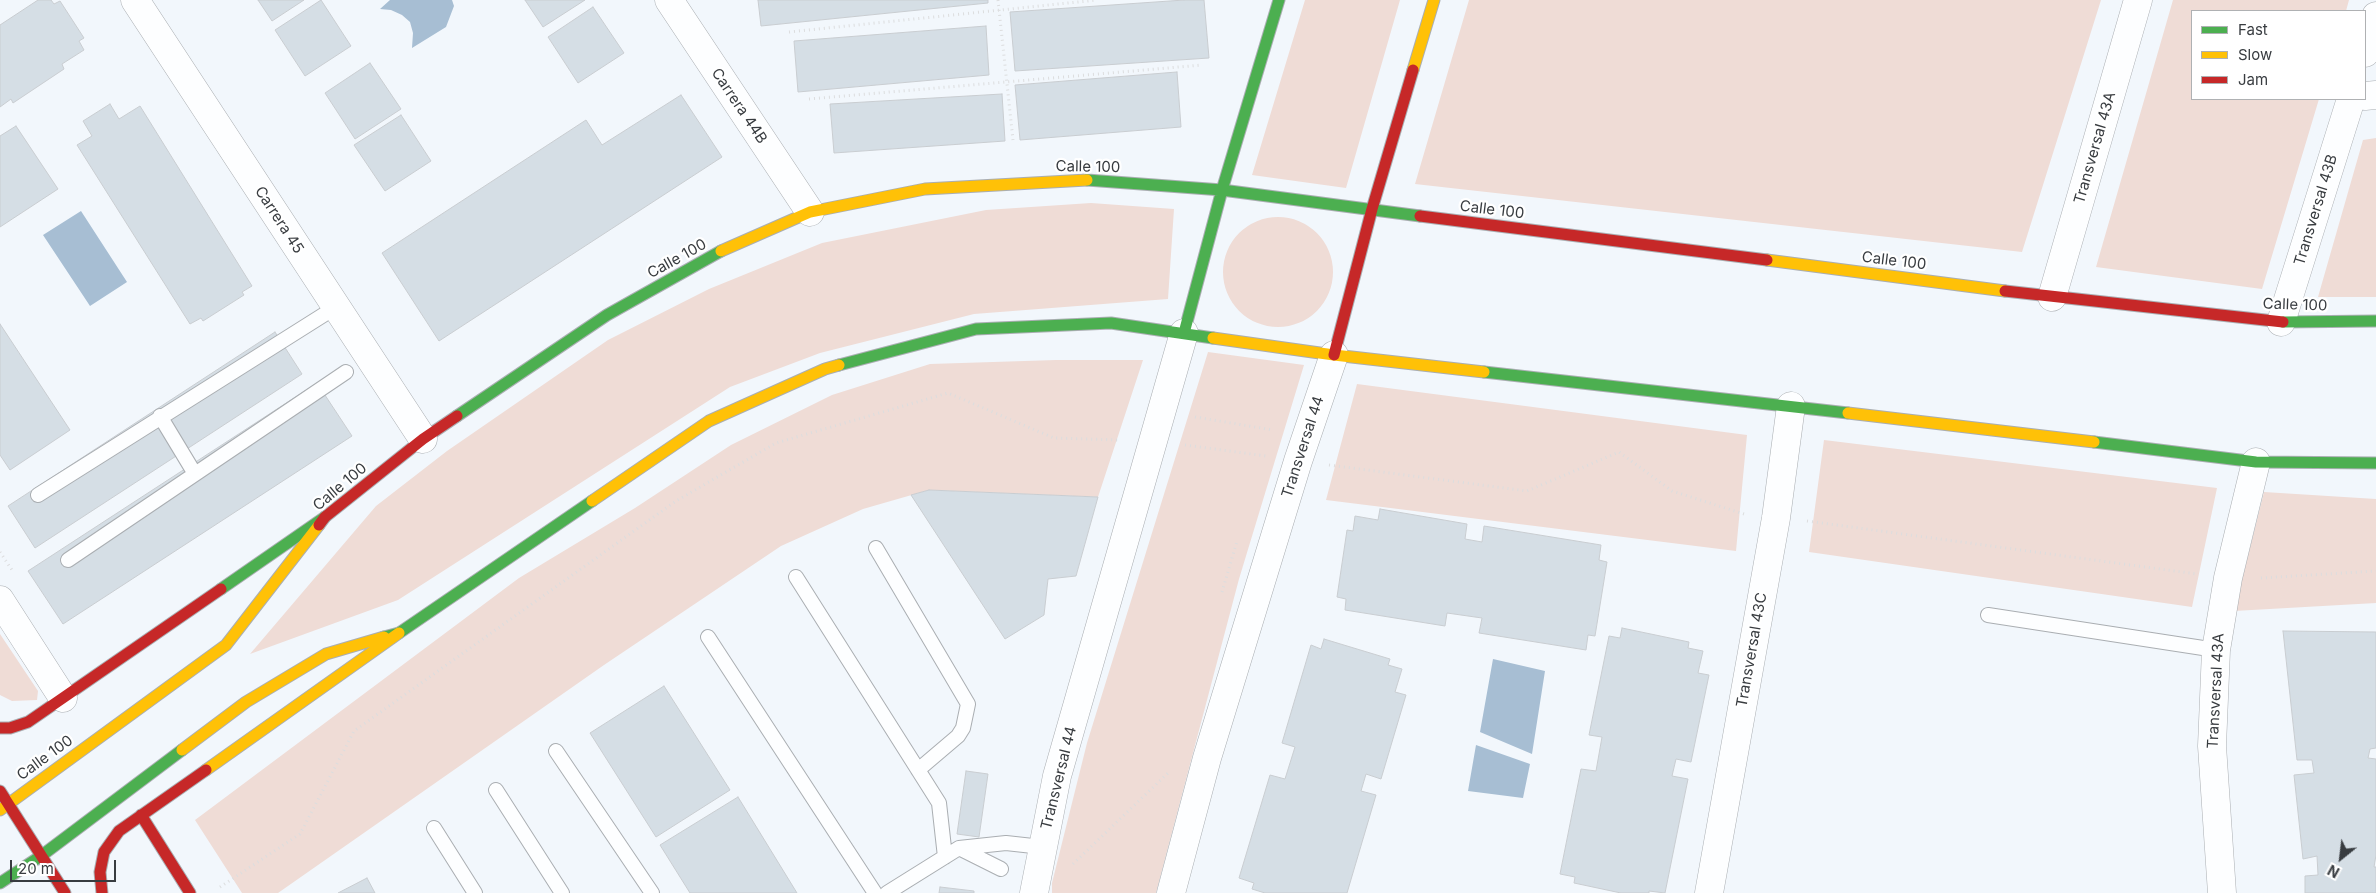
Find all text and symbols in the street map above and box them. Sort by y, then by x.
legend [2191,10,2366,100]
text: Fast [2238,20,2268,39]
text: Slow [2238,45,2272,64]
street label: Carrera 44B [707,65,771,147]
text: Jam [2238,70,2268,89]
street label: Transversal 43A [2070,90,2120,206]
street label: Transversal 43B [2291,152,2341,268]
street label: Calle 100 [1056,157,1120,177]
street label: Carrera 45 [251,183,307,257]
street label: Calle 100 [1459,197,1525,223]
street label: Calle 100 [644,235,710,283]
street label: Calle 100 [1861,248,1927,274]
street label: Calle 100 [2262,295,2328,315]
street label: Transversal 44 [1278,394,1328,500]
street label: Calle 100 [309,459,371,515]
street label: Transversal 43C [1733,591,1771,709]
street label: Transversal 43A [2204,633,2228,749]
street label: Transversal 44 [1037,725,1081,831]
street label: Calle 100 [14,732,76,784]
north arrow [2316,833,2366,883]
scale bar [12,850,119,882]
text: 20 m [18,859,54,878]
text: N [2325,862,2342,882]

